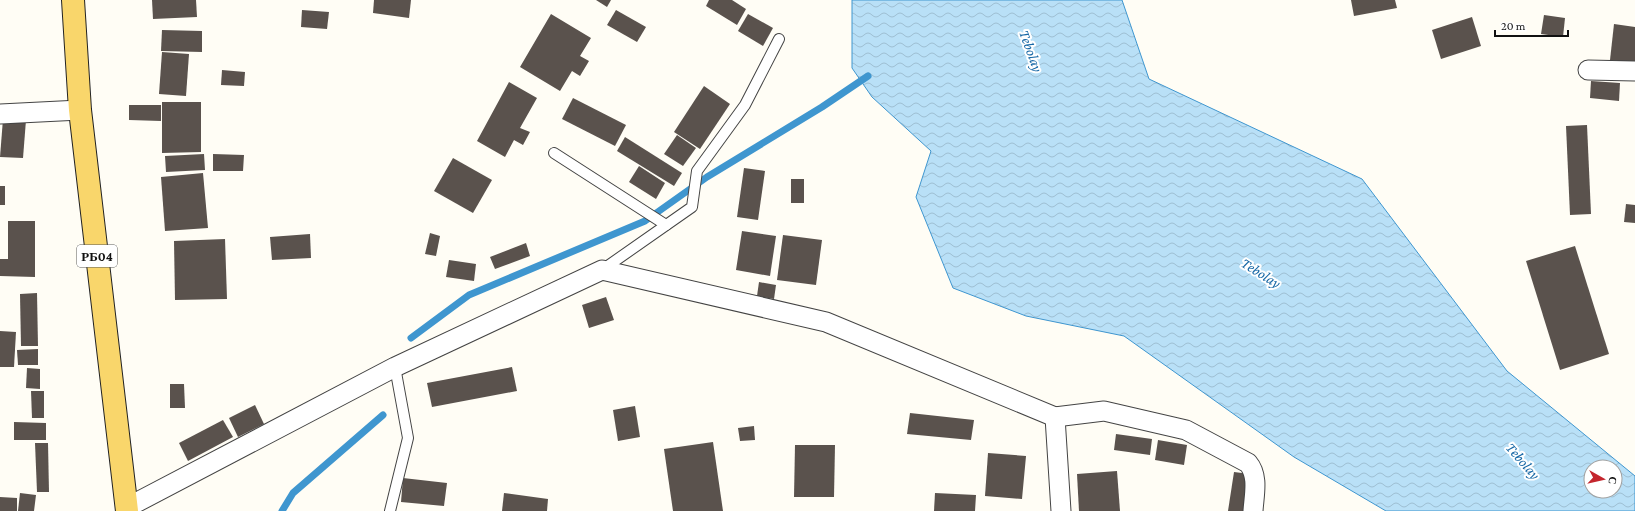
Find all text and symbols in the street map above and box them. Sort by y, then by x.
scale bar [1495,12,1568,38]
text: 20 m [1501,19,1526,33]
water label: Tebolay [1015,28,1046,74]
road number: РБ04 [77,245,117,267]
water label: Tebolay [1238,255,1284,292]
water label: Tebolay [1502,439,1543,483]
north arrow [1583,459,1623,499]
text: С [1606,476,1619,485]

